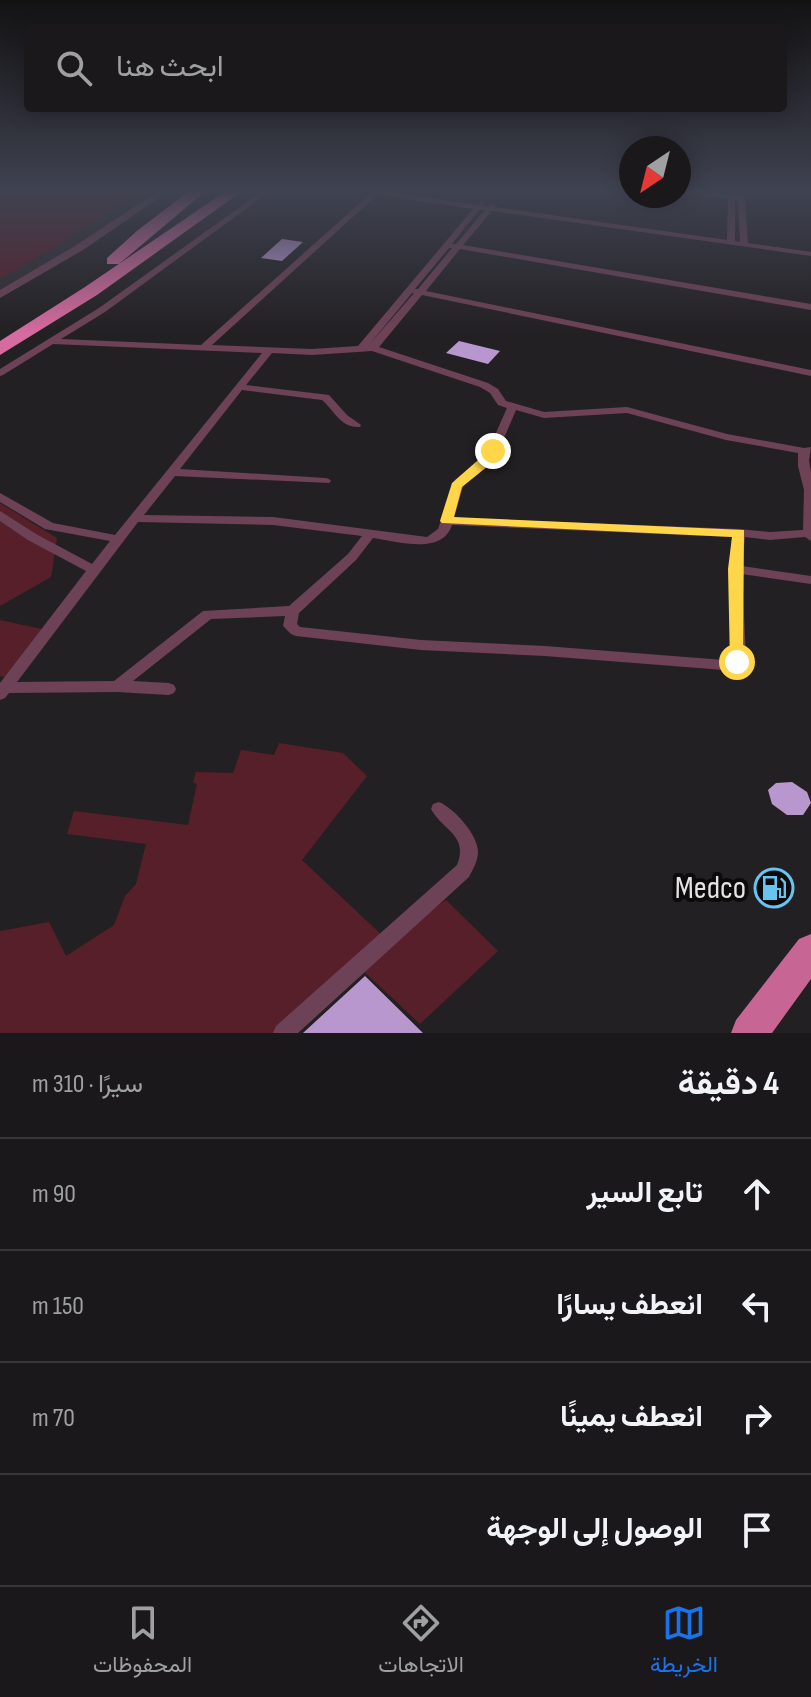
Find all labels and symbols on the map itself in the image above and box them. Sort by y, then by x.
north arrow [619,136,691,208]
route end [475,433,511,469]
route start [719,644,755,680]
fuel station icon: Medco [753,867,795,909]
place label: Medco [675,869,746,908]

